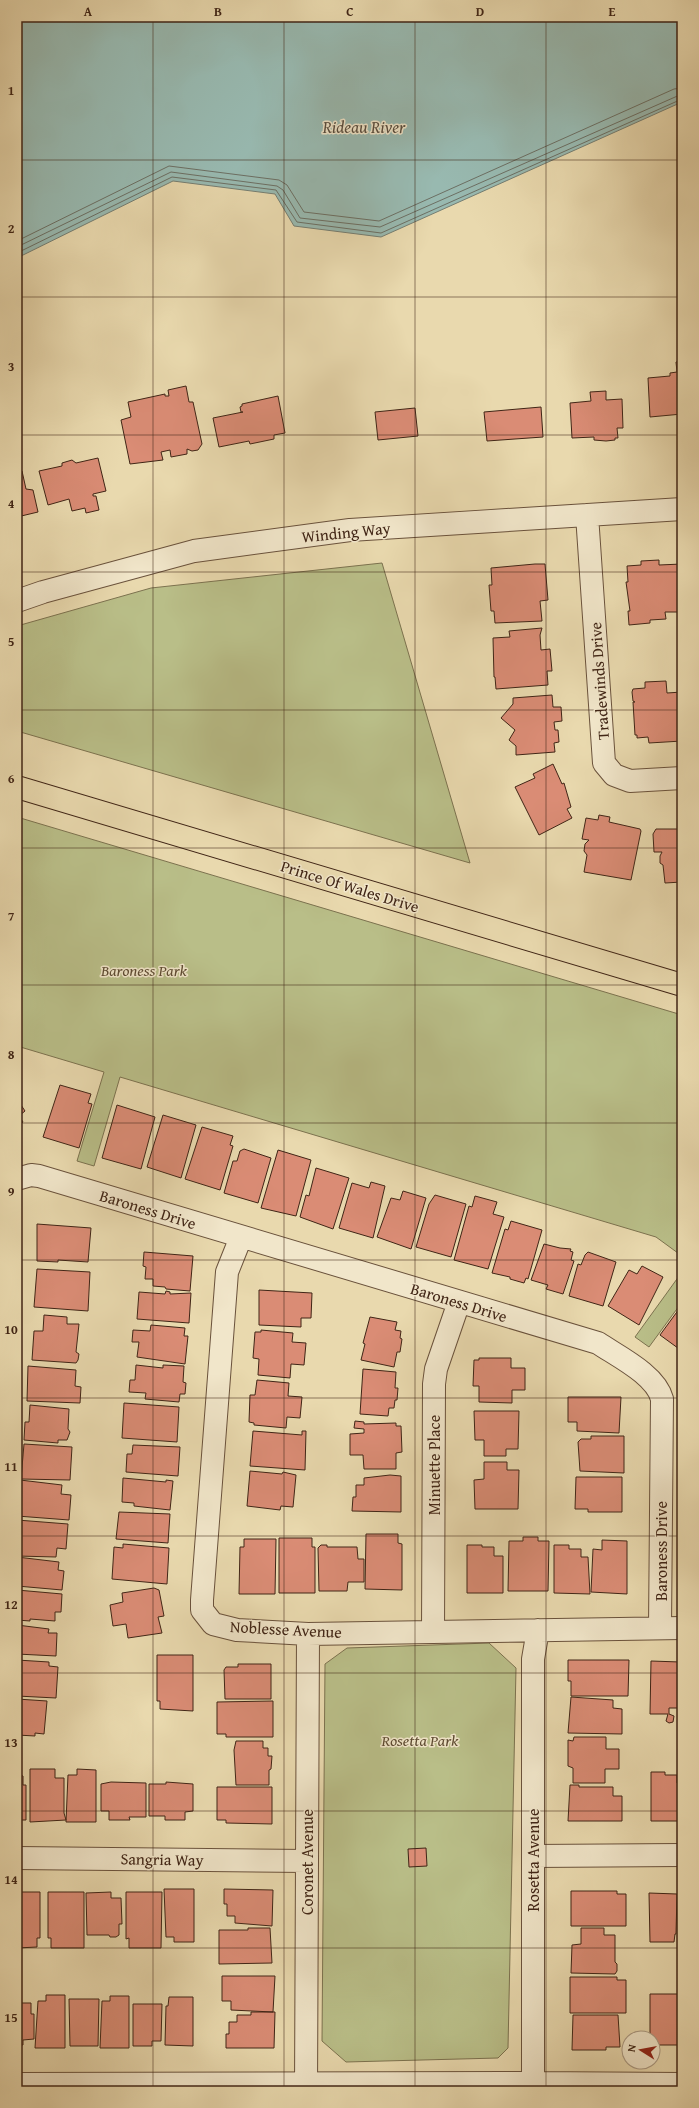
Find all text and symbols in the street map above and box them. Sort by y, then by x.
text: A [84,2,93,21]
text: B [214,2,222,21]
text: C [346,2,354,21]
text: D [476,2,484,21]
text: E [609,2,616,21]
text: 1 [8,81,14,100]
water label: Rideau River [322,114,406,139]
text: 2 [8,219,15,238]
text: 3 [8,357,14,376]
text: 4 [8,494,15,513]
street label: Winding Way [300,515,392,549]
street label: Tradewinds Drive [583,621,615,741]
text: 5 [8,632,15,651]
text: 6 [8,769,15,788]
street label: Prince Of Wales Drive [278,854,422,918]
text: 7 [8,907,15,926]
park label: Baroness Park [100,958,188,982]
text: 8 [8,1045,15,1064]
text: 9 [8,1182,15,1201]
street label: Baroness Drive [97,1183,199,1235]
street label: Baroness Drive [408,1276,510,1328]
text: 10 [4,1320,18,1339]
street label: Minuette Place [422,1415,446,1515]
text: 11 [4,1457,18,1476]
street label: Baroness Drive [649,1501,673,1601]
text: 12 [4,1595,18,1614]
street label: Noblesse Avenue [230,1614,342,1644]
park label: Rosetta Park [381,1728,459,1752]
text: 13 [4,1733,18,1752]
street label: Coronet Avenue [295,1809,319,1915]
street label: Rosetta Avenue [521,1809,545,1911]
street label: Sangria Way [120,1846,204,1872]
text: 14 [4,1870,18,1889]
text: 15 [4,2008,18,2027]
north arrow [621,2030,661,2070]
text: N [623,2042,640,2053]

